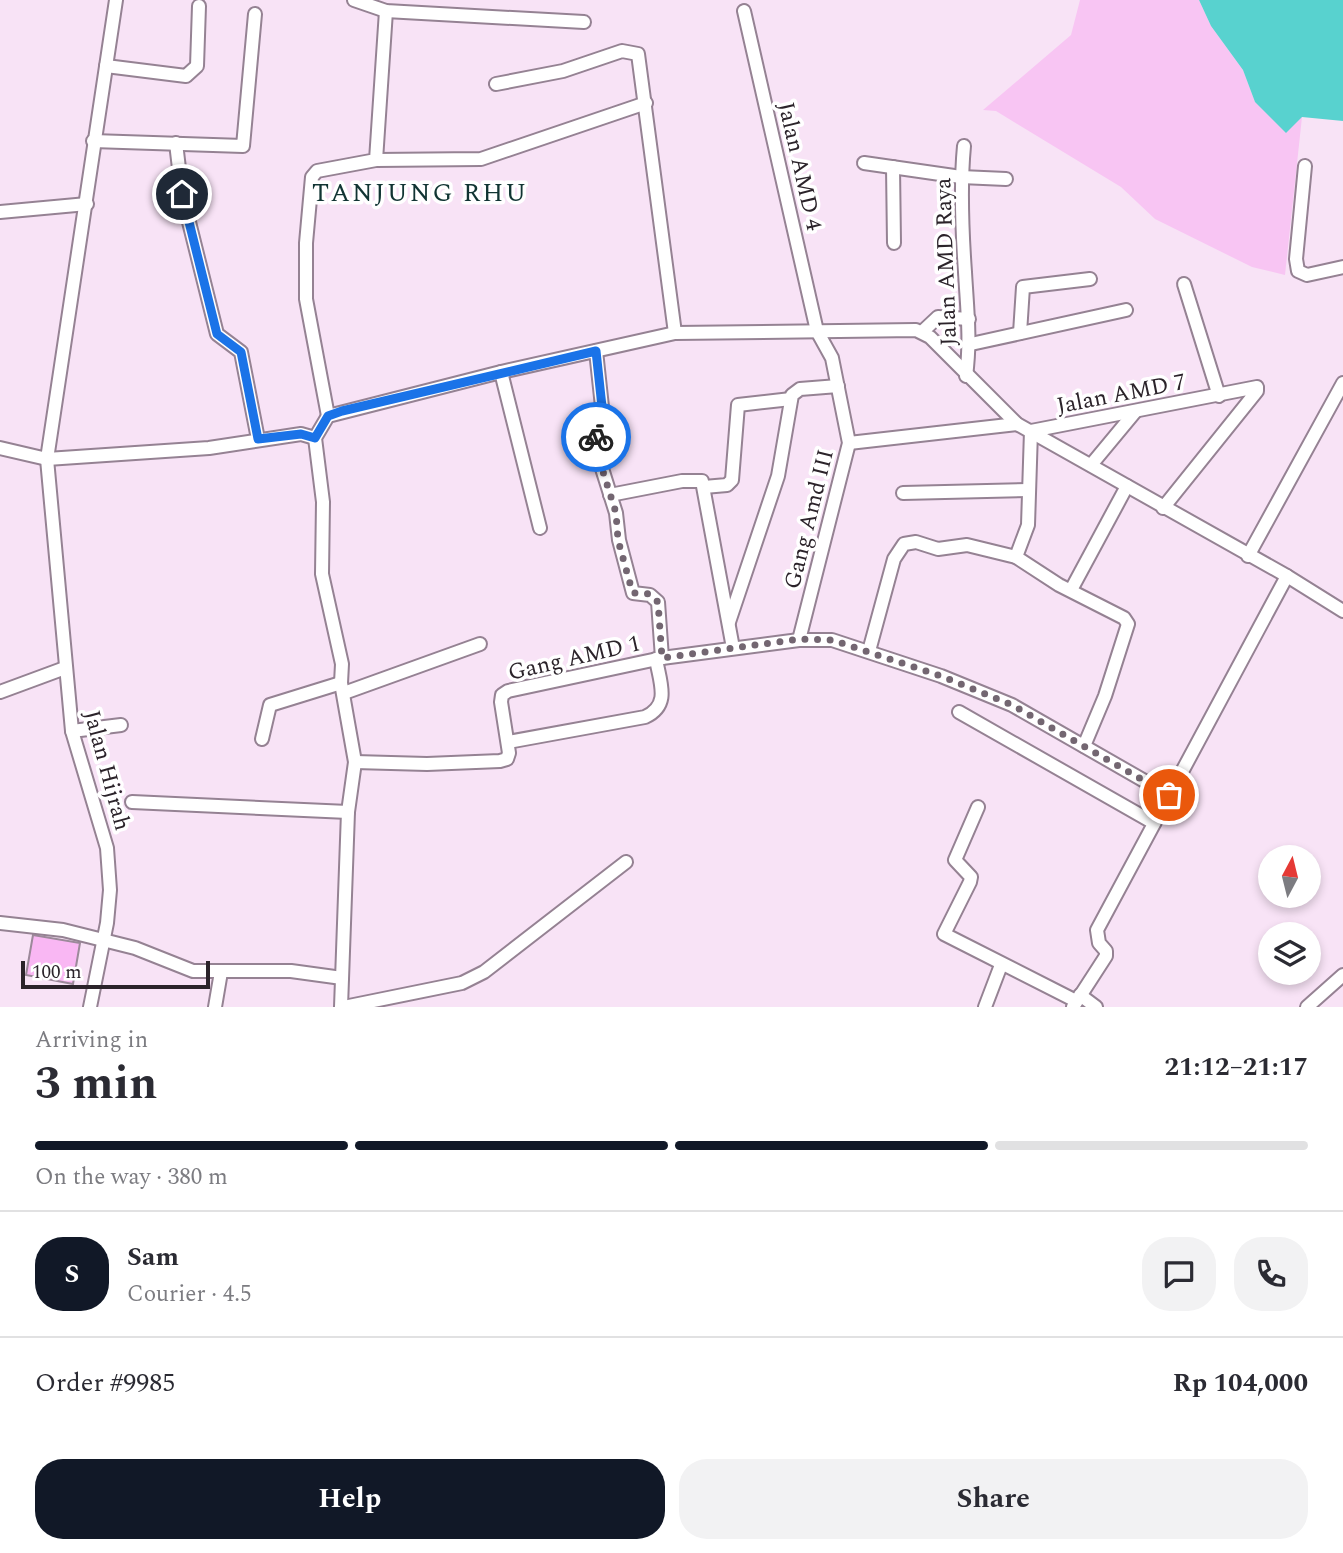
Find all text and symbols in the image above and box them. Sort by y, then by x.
street label: Jalan AMD 4 [768,99,831,235]
pin [152,164,212,224]
district label: TANJUNG RHU [312,173,528,213]
icon: home [163,175,201,213]
street label: Jalan AMD Raya [926,177,967,347]
street label: Jalan AMD 7 [1054,365,1189,424]
courier [561,402,631,472]
icon: bike [577,418,615,456]
street label: Gang Amd III [775,446,844,593]
street label: Gang AMD 1 [505,626,644,691]
street label: Jalan Hijrah [74,706,139,835]
pin [1139,765,1199,825]
icon: bag [1150,776,1188,814]
north arrow [1258,845,1321,908]
map controls [1258,845,1321,985]
button: layers [1258,922,1321,985]
scale bar [21,958,210,990]
text: 100 m [32,958,82,987]
text: Arriving in [35,1023,148,1058]
text: 21:12–21:17 [1164,1047,1308,1087]
text: 3 min [35,1049,157,1119]
text: On the way · 380 m [35,1160,228,1195]
text: Sam [127,1237,179,1277]
button: chat [1142,1237,1216,1311]
button: phone [1234,1237,1308,1311]
text: S [65,1254,79,1294]
text: Courier · 4.5 [127,1277,252,1312]
text: Order #9985 [35,1363,175,1403]
text: Rp 104,000 [1173,1363,1308,1403]
button: Help [35,1459,665,1539]
button: Share [679,1459,1308,1539]

